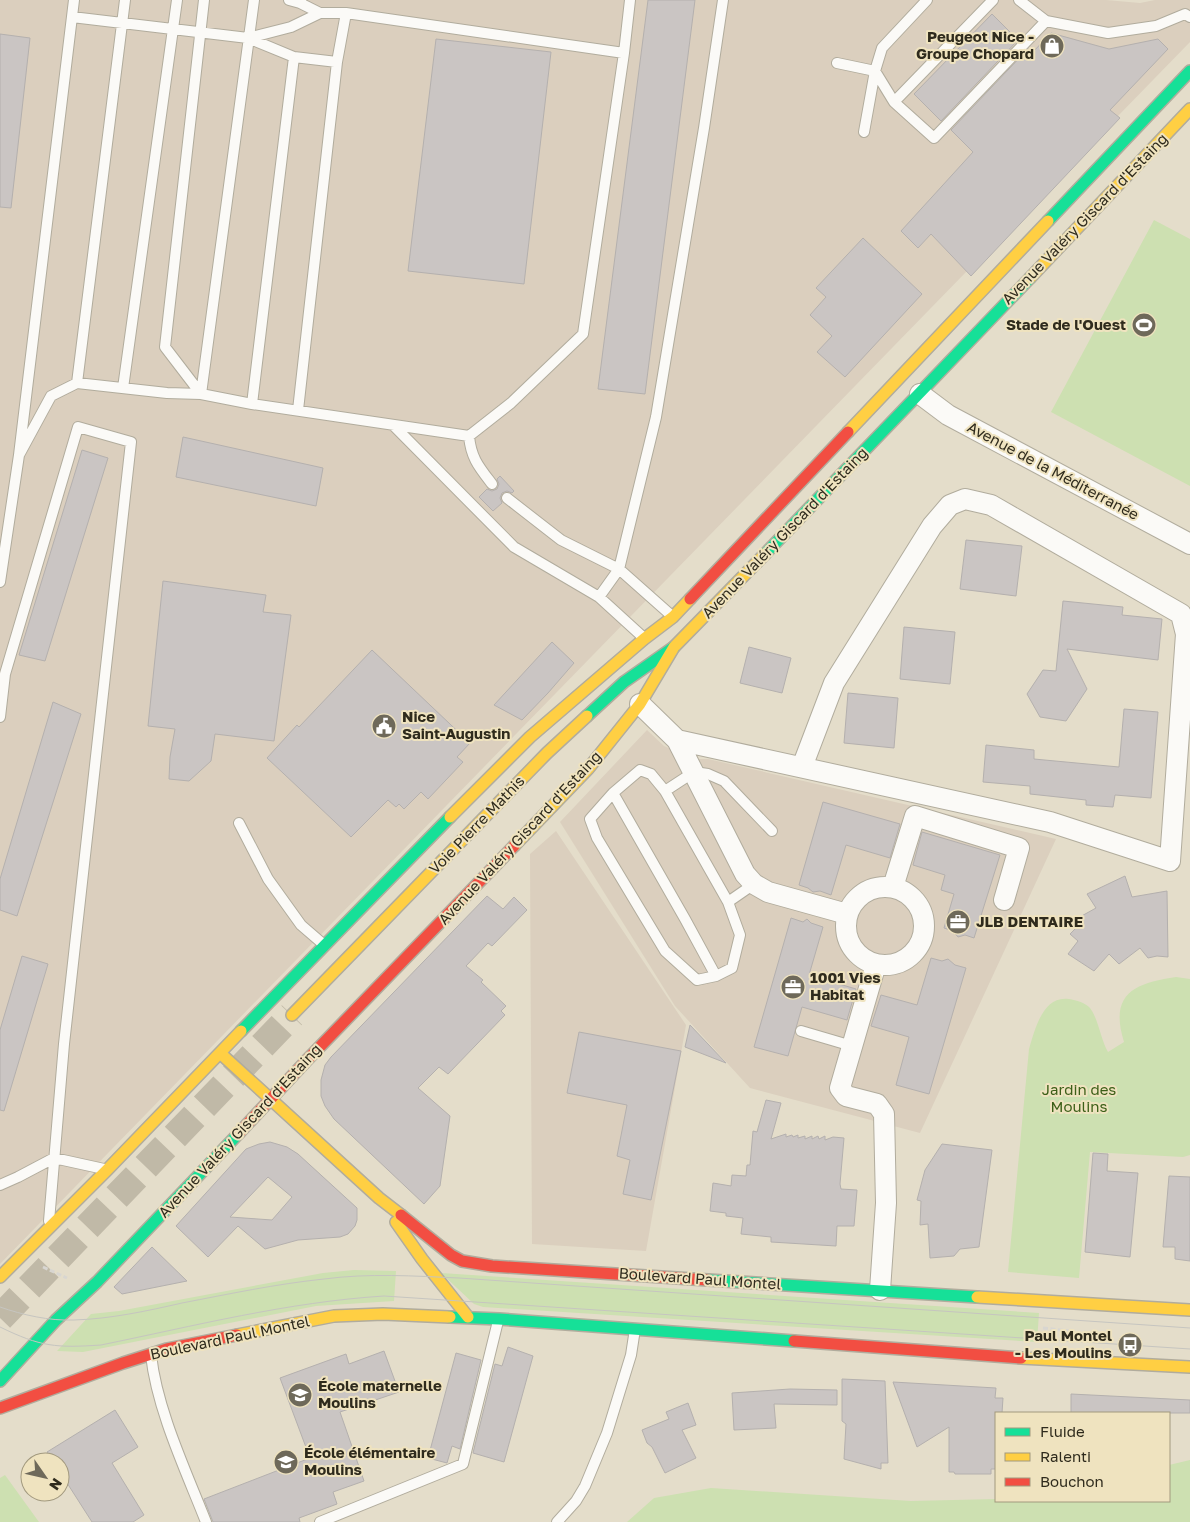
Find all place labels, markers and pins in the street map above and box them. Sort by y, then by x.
place label: Peugeot Nice - Groupe Chopard [916,27,1034,62]
shop icon: Peugeot Nice - Groupe Chopard [1039,33,1065,59]
sports icon: Stade de l'Ouest [1131,312,1157,338]
place label: Stade de l'Ouest [1006,315,1126,333]
place label: Nice Saint-Augustin [402,707,510,742]
public building icon: Nice Saint-Augustin [371,713,397,739]
office icon: JLB DENTAIRE [945,909,971,935]
place label: JLB DENTAIRE [976,912,1083,930]
place label: 1001 Vies Habitat [810,968,881,1003]
office icon: 1001 Vies Habitat [780,974,806,1000]
place label: Paul Montel - Les Moulins [1015,1326,1112,1361]
bus stop icon: Paul Montel - Les Moulins [1117,1332,1143,1358]
place label: École maternelle Moulins [318,1376,442,1411]
school or university icon: École maternelle Moulins [287,1382,313,1408]
place label: École élémentaire Moulins [304,1443,436,1478]
school or university icon: École élémentaire Moulins [273,1449,299,1475]

